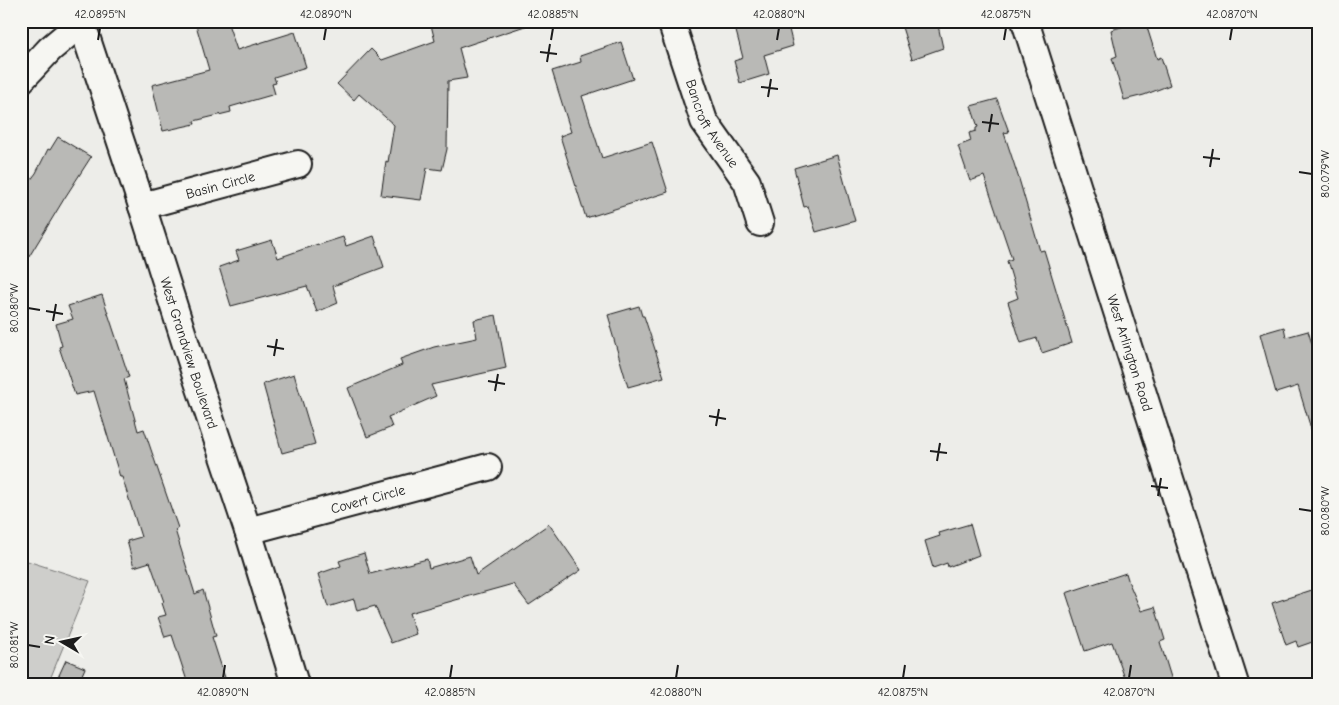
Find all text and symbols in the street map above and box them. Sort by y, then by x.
text: 42.0895°N [74,7,126,21]
text: 42.0890°N [300,7,352,21]
text: 42.0885°N [528,7,578,21]
text: 42.0880°N [753,7,805,21]
text: 42.0875°N [981,7,1031,21]
text: 42.0870°N [1206,7,1258,21]
street label: Bancroft Avenue [682,77,743,171]
text: 80.079°W [1318,149,1332,198]
street label: Basin Circle [184,167,257,202]
street label: West Grandview Boulevard [157,275,222,431]
text: 80.080°W [7,283,21,333]
street label: West Arlington Road [1104,292,1157,413]
street label: Covert Circle [329,481,407,517]
text: 80.080°W [1318,486,1332,536]
north arrow [38,618,88,668]
text: 80.081°W [7,621,21,668]
text: N [41,634,59,646]
text: 42.0890°N [197,685,249,699]
text: 42.0885°N [425,685,475,699]
text: 42.0880°N [650,685,702,699]
text: 42.0875°N [878,685,928,699]
text: 42.0870°N [1103,685,1155,699]

